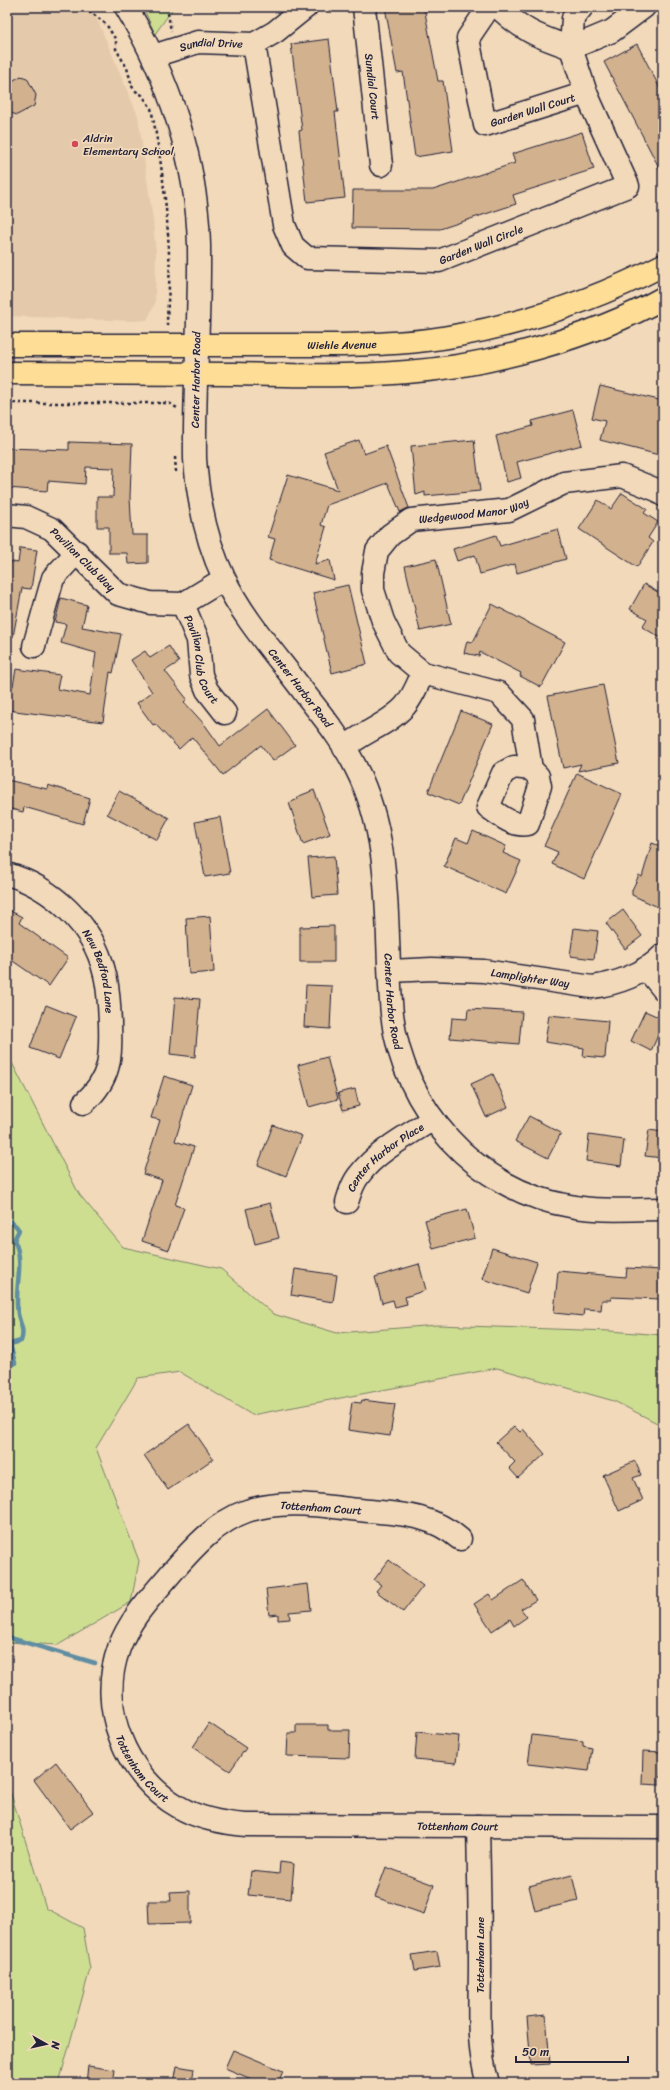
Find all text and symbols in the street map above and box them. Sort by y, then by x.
street label: Sundial Drive [177,32,244,57]
street label: Sundial Court [360,52,386,121]
street label: Garden Wall Court [488,88,578,132]
place label: Aldrin Elementary School [82,129,175,161]
marker: Aldrin Elementary School [70,139,80,149]
street label: Garden Wall Circle [436,219,526,270]
street label: Center Harbor Road [186,330,206,428]
street label: Wiehle Avenue [307,334,378,355]
street label: Wedgewood Manor Way [418,492,532,529]
street label: Pavilion Club Way [46,523,120,596]
street label: Pavilion Club Court [179,612,224,708]
street label: Center Harbor Road [263,644,338,733]
street label: New Bedford Lane [77,925,119,1014]
street label: Center Harbor Road [379,953,408,1053]
street label: Lamplighter Way [490,963,571,993]
street label: Center Harbor Place [342,1117,428,1195]
street label: Tottenham Court [280,1496,363,1520]
street label: Tottenham Court [111,1732,174,1808]
street label: Tottenham Court [417,1816,499,1836]
street label: Tottenham Lane [471,1917,490,1993]
north arrow [26,2024,66,2064]
scale bar [516,2038,628,2064]
text: N [45,2039,65,2051]
text: 50 m [522,2041,549,2063]

